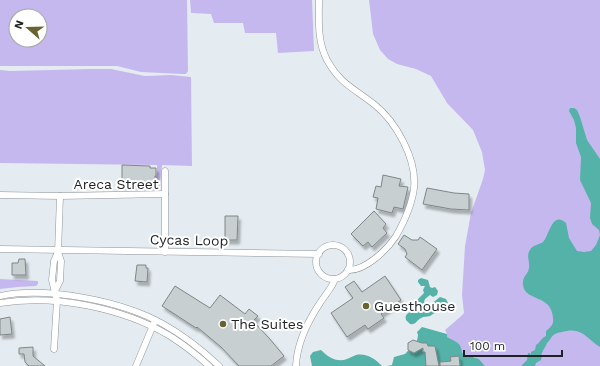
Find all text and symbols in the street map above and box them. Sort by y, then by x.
north arrow [8,8,48,48]
text: N [12,19,27,31]
street label: Areca Street [73,176,159,192]
street label: Cycas Loop [150,231,228,249]
place label: Guesthouse [374,298,455,314]
marker: Guesthouse [361,301,371,311]
place label: The Suites [231,316,303,332]
marker: The Suites [218,319,228,329]
scale bar [464,332,562,358]
text: 100 m [470,339,505,353]

